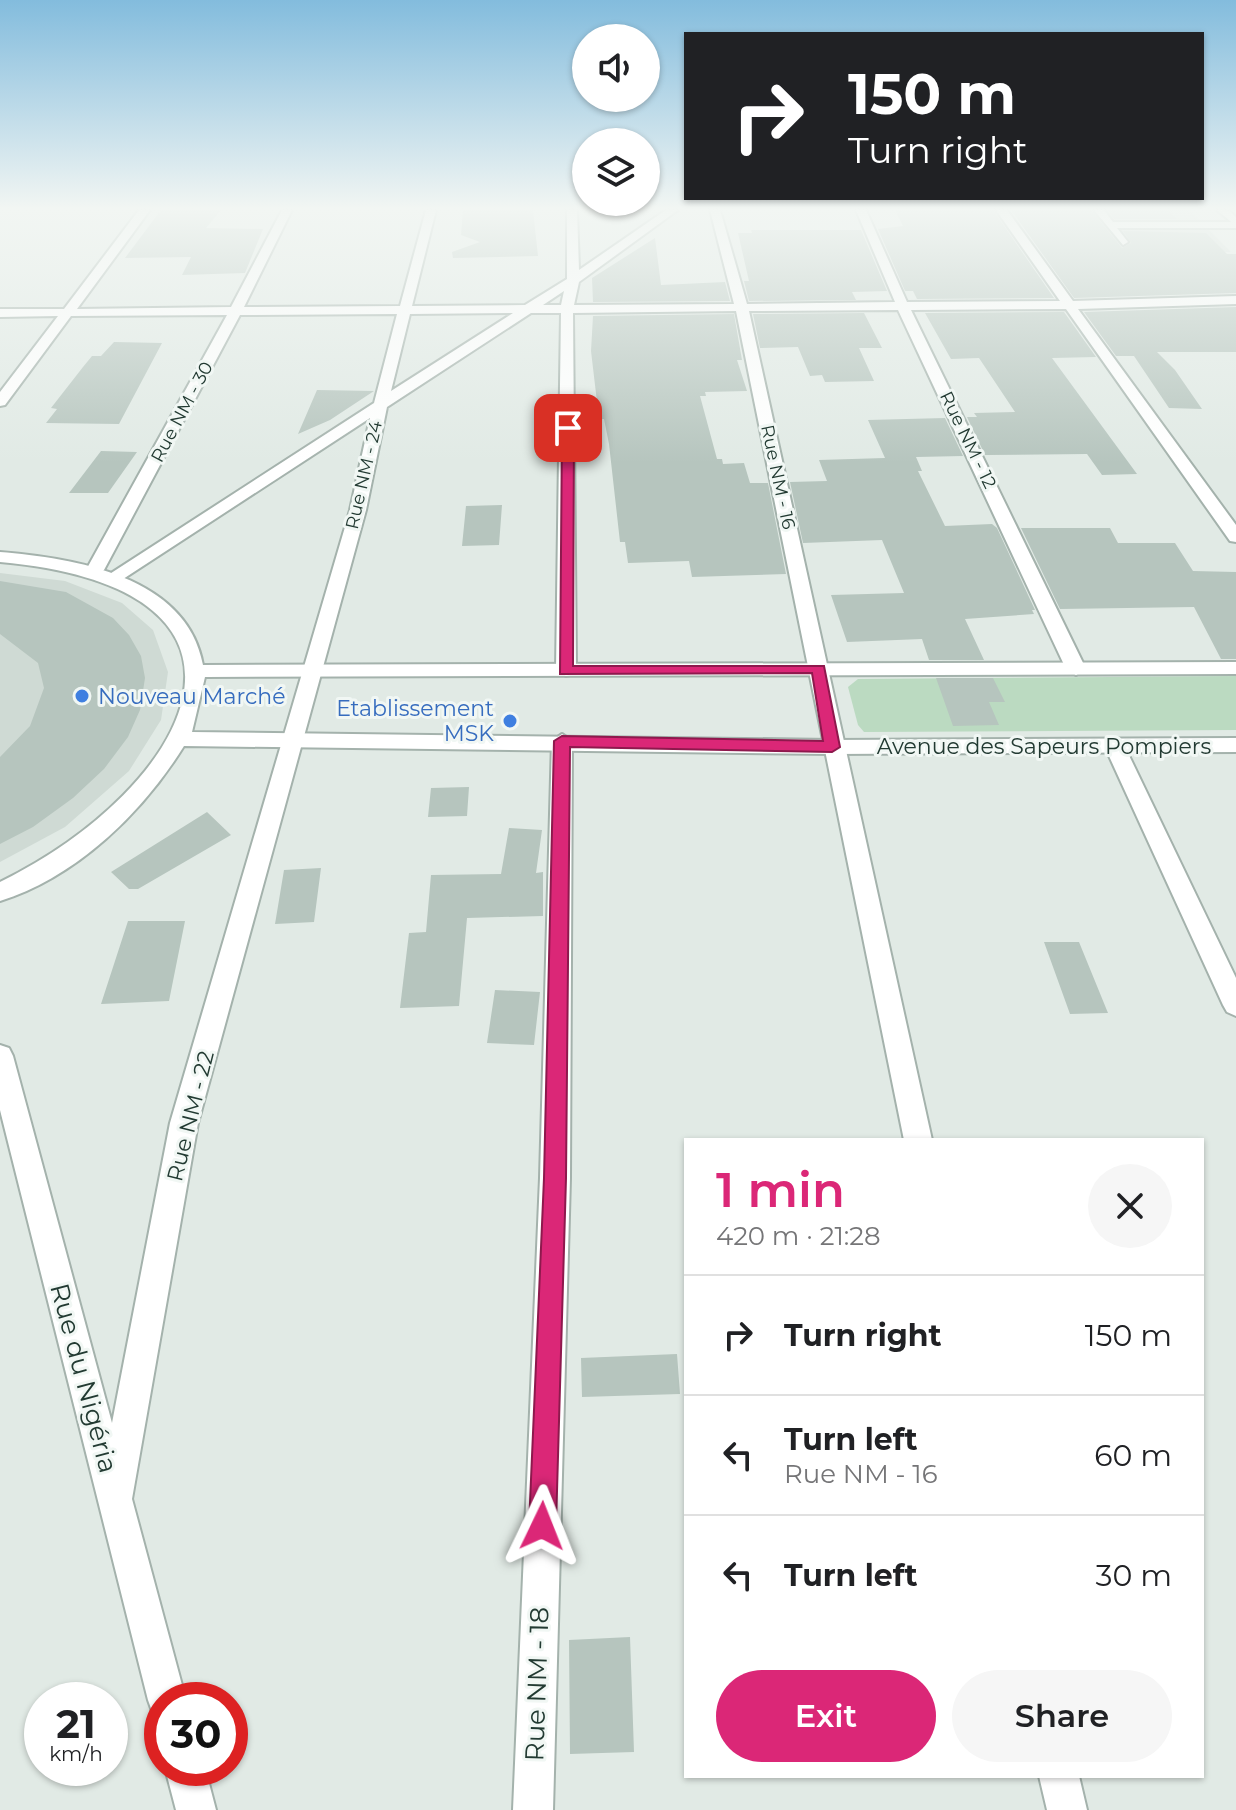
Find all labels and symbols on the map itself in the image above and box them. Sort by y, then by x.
street label: Rue NM - 30 [146,358,218,466]
street label: Rue NM - 12 [935,388,1001,492]
pin [534,394,602,462]
street label: Rue NM - 24 [341,419,387,531]
street label: Rue NM - 16 [756,423,800,531]
place label: Nouveau Marché [98,683,285,710]
marker: Nouveau Marché [73,687,91,705]
place label: Etablissement MSK [336,695,494,747]
marker: Etablissement MSK [501,712,519,730]
street label: Avenue des Sapeurs Pompiers [877,733,1212,760]
street label: Rue NM - 22 [161,1048,220,1184]
street label: Rue du Nigéria [43,1280,125,1476]
position arrow [500,1484,584,1568]
street label: Rue NM - 18 [518,1606,556,1762]
speed limit sign: 30 [144,1682,248,1786]

